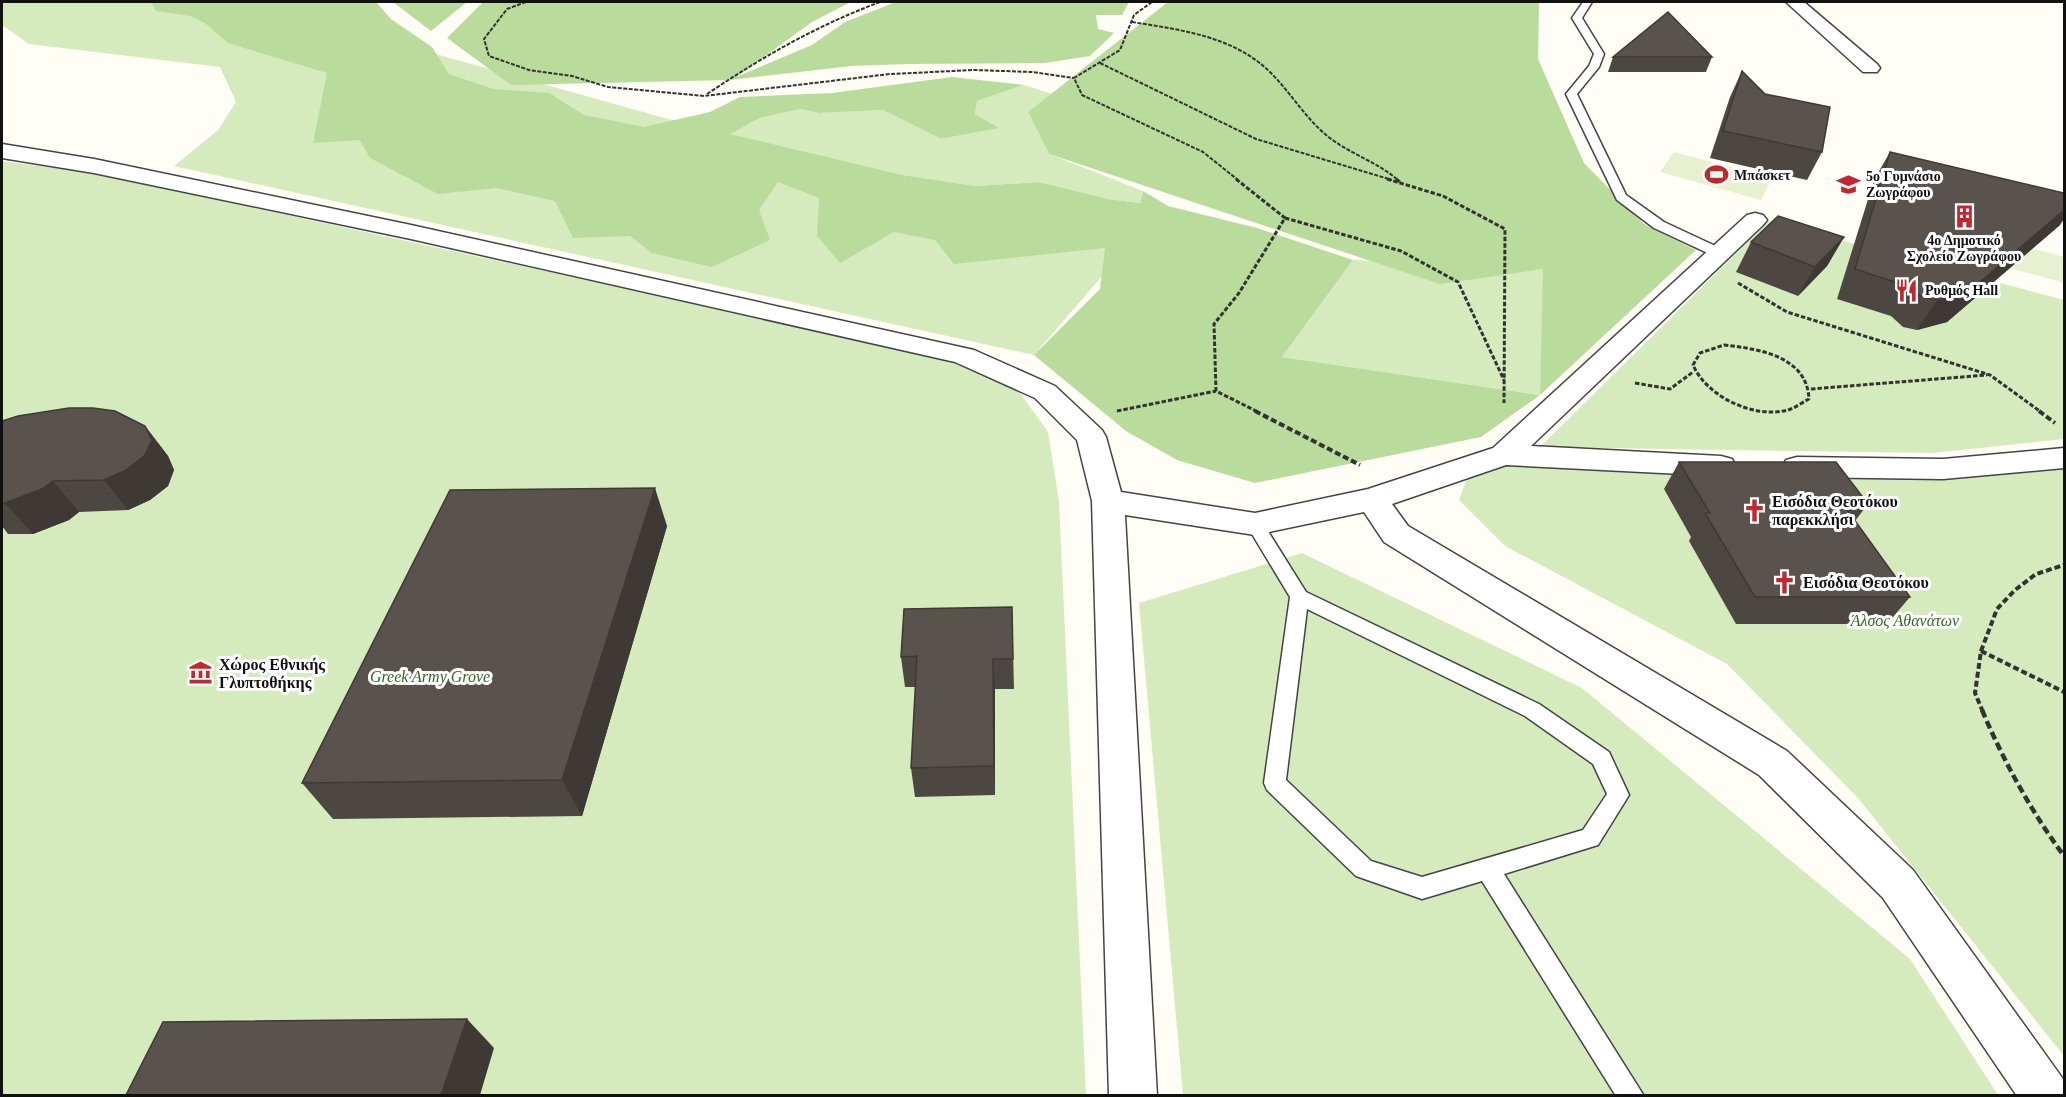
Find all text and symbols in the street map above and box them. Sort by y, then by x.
sports icon: Μπάσκετ [1703,162,1729,188]
place label: Μπάσκετ [1734,168,1791,183]
place label: 5ο Γυμνάσιο Ζωγράφου [1866,169,1941,200]
school or university icon: 5ο Γυμνάσιο Ζωγράφου [1835,171,1861,197]
building icon: 4ο Δημοτικό Σχολείο Ζωγράφου [1951,203,1977,229]
place label: 4ο Δημοτικό Σχολείο Ζωγράφου [1907,233,2021,264]
restaurant icon: Ρυθμός Hall [1894,277,1920,303]
place label: Ρυθμός Hall [1925,283,1998,298]
place label: Εισόδια Θεοτόκου παρεκκλήσι [1772,493,1898,529]
church icon: Εισόδια Θεοτόκου παρεκκλήσι [1741,497,1767,523]
church icon: Εισόδια Θεοτόκου [1772,569,1798,595]
place label: Εισόδια Θεοτόκου [1803,574,1929,591]
park label: Άλσος Αθανάτων [1850,612,1960,629]
place label: Χώρος Εθνικής Γλυπτοθήκης [219,656,325,692]
museum icon: Χώρος Εθνικής Γλυπτοθήκης [188,660,214,686]
park label: Greek Army Grove [370,668,490,686]

